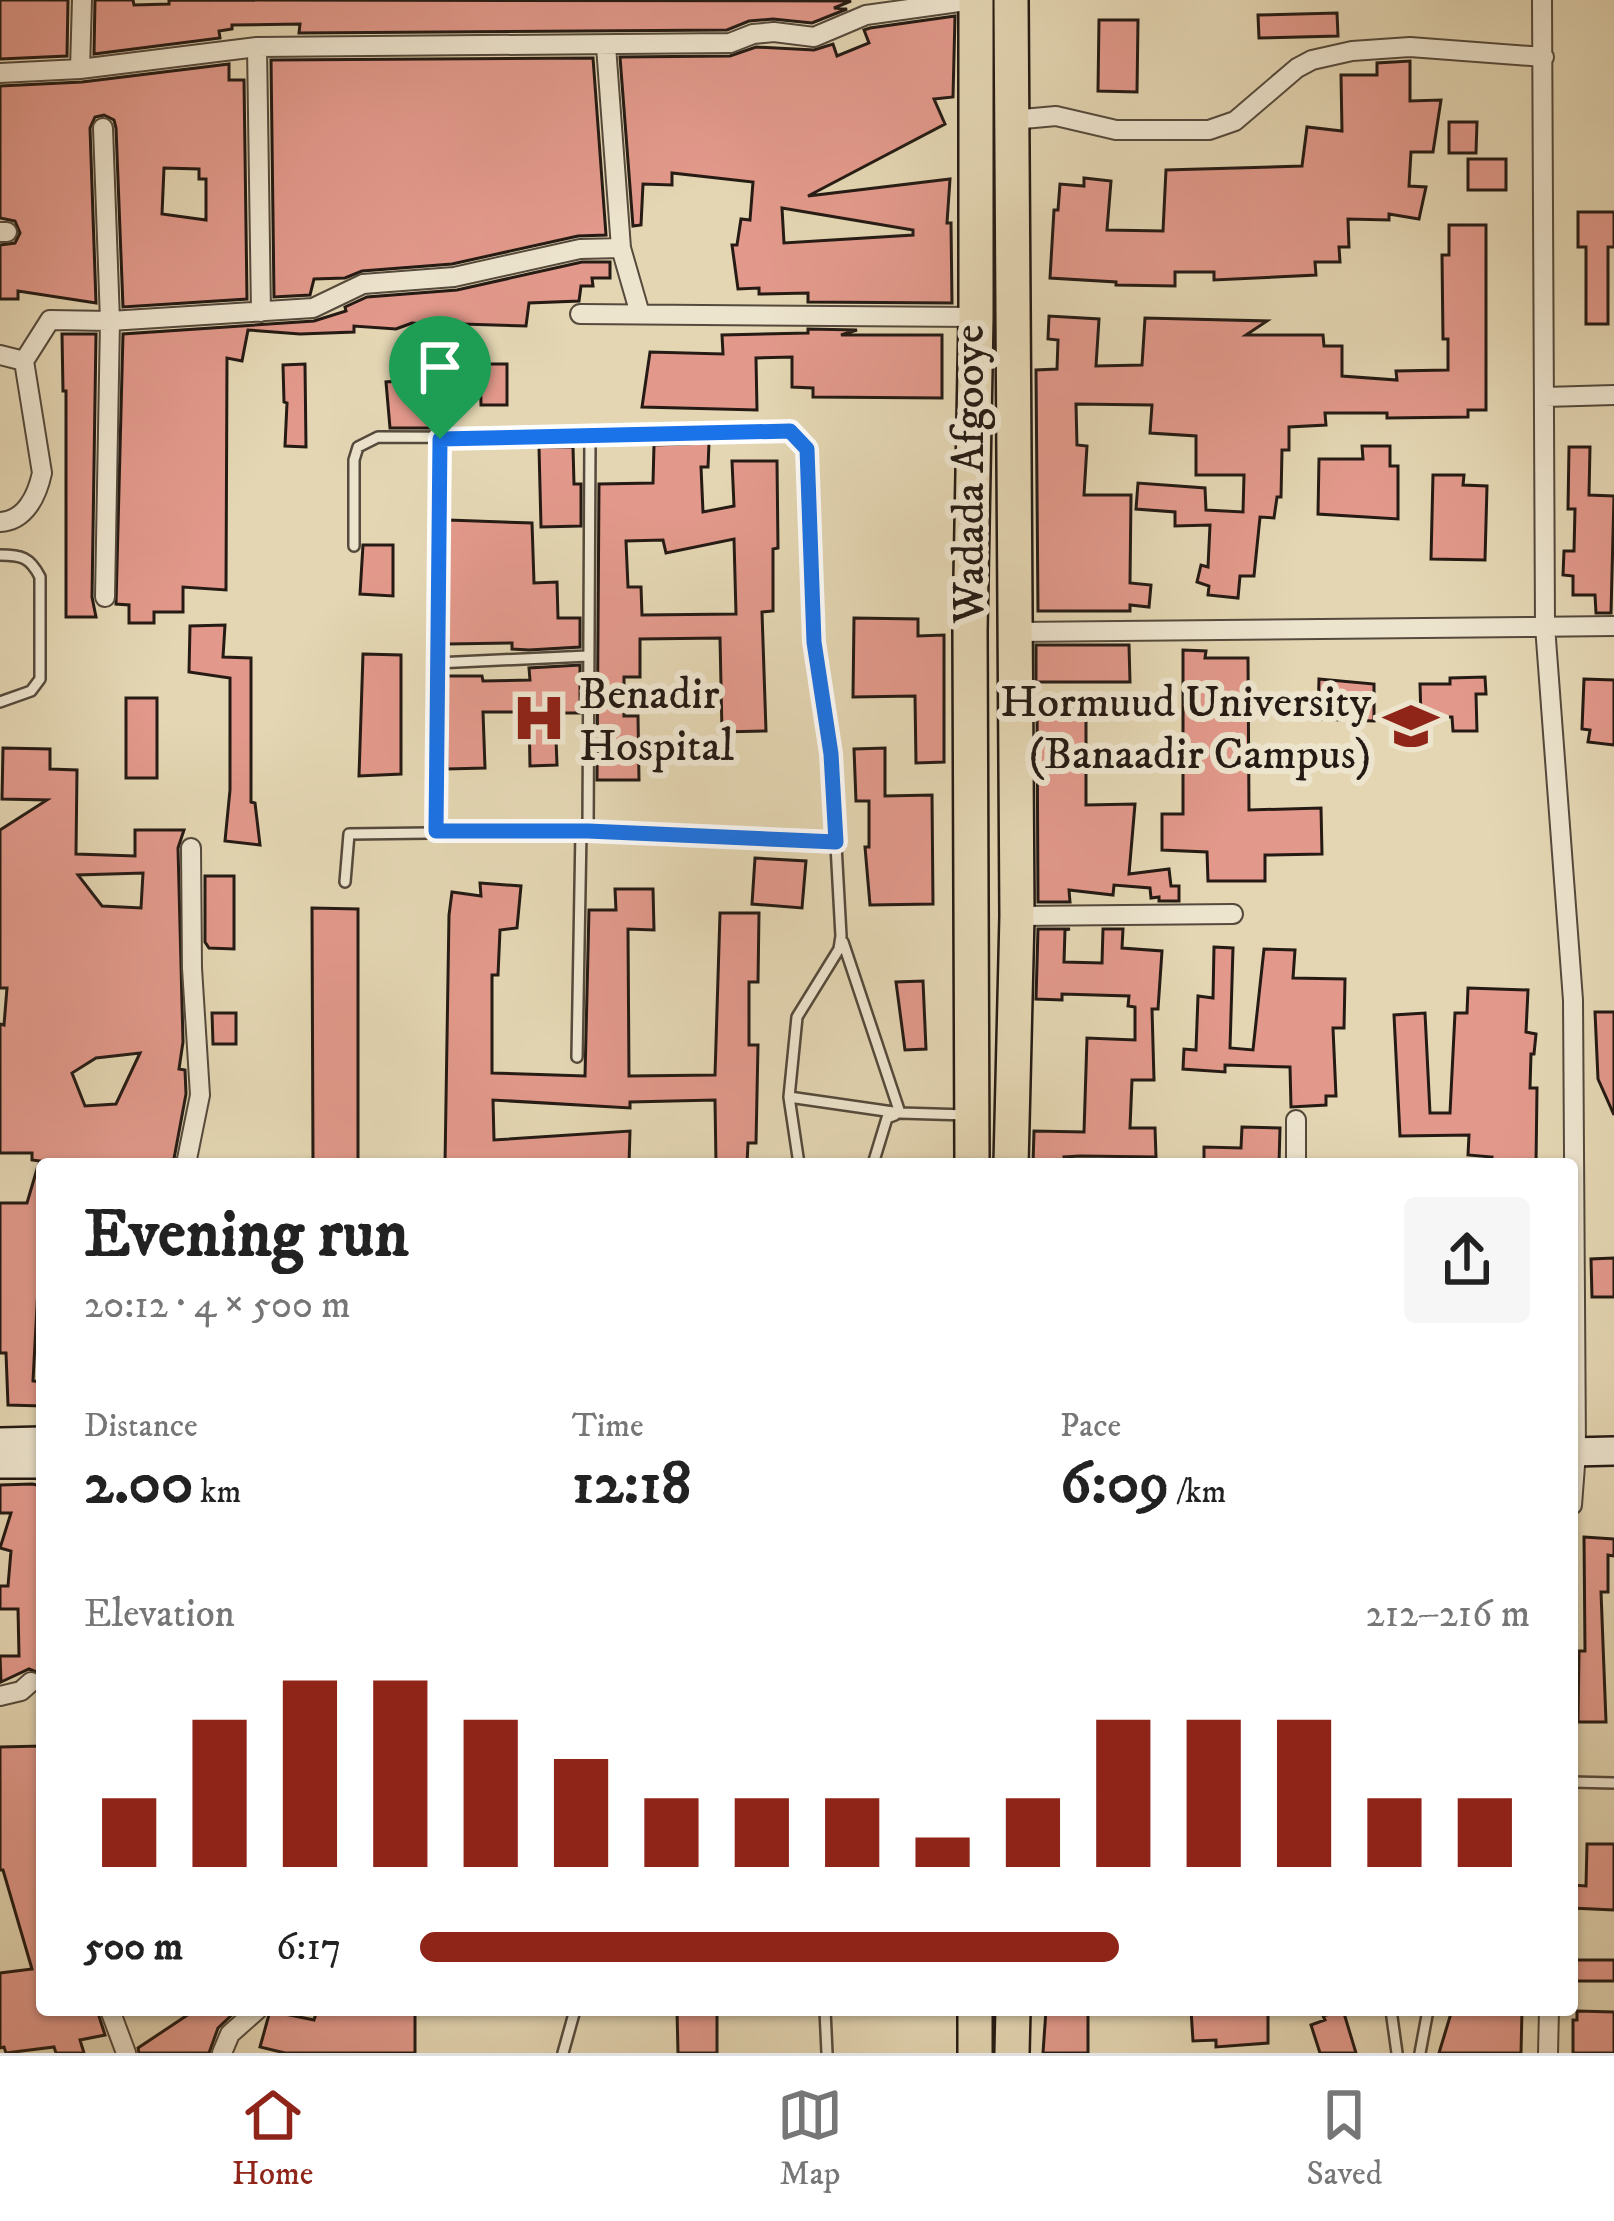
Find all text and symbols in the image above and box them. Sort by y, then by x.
pin [389,316,491,439]
street label: Wadada Afgooye [942,324,998,625]
icon: arrive [407,334,473,400]
place label: Benadir Hospital [579,667,735,775]
place label: Hormuud University (Banaadir Campus) [1000,675,1372,783]
hospital icon: Benadir Hospital [510,689,568,747]
school or university icon: Hormuud University (Banaadir Campus) [1382,697,1440,755]
text: Evening run [84,1195,409,1277]
button: share [1404,1197,1530,1323]
text: 20:12 · 4 × 500 m [84,1281,351,1330]
text: Distance [84,1406,198,1447]
text: Time [572,1406,644,1447]
text: Pace [1060,1406,1121,1447]
text: 2.00 [84,1447,193,1522]
text: 12:18 [572,1447,691,1522]
text: 6:09 [1060,1447,1169,1522]
text: km [193,1472,241,1513]
text: /km [1169,1472,1226,1513]
text: Elevation [84,1590,235,1639]
text: 212–216 m [1366,1590,1530,1639]
text: 500 m [84,1923,183,1972]
text: 6:17 [276,1923,341,1972]
tab: Home [232,2082,313,2195]
tab: Map [777,2082,843,2195]
tab: Saved [1306,2082,1382,2195]

